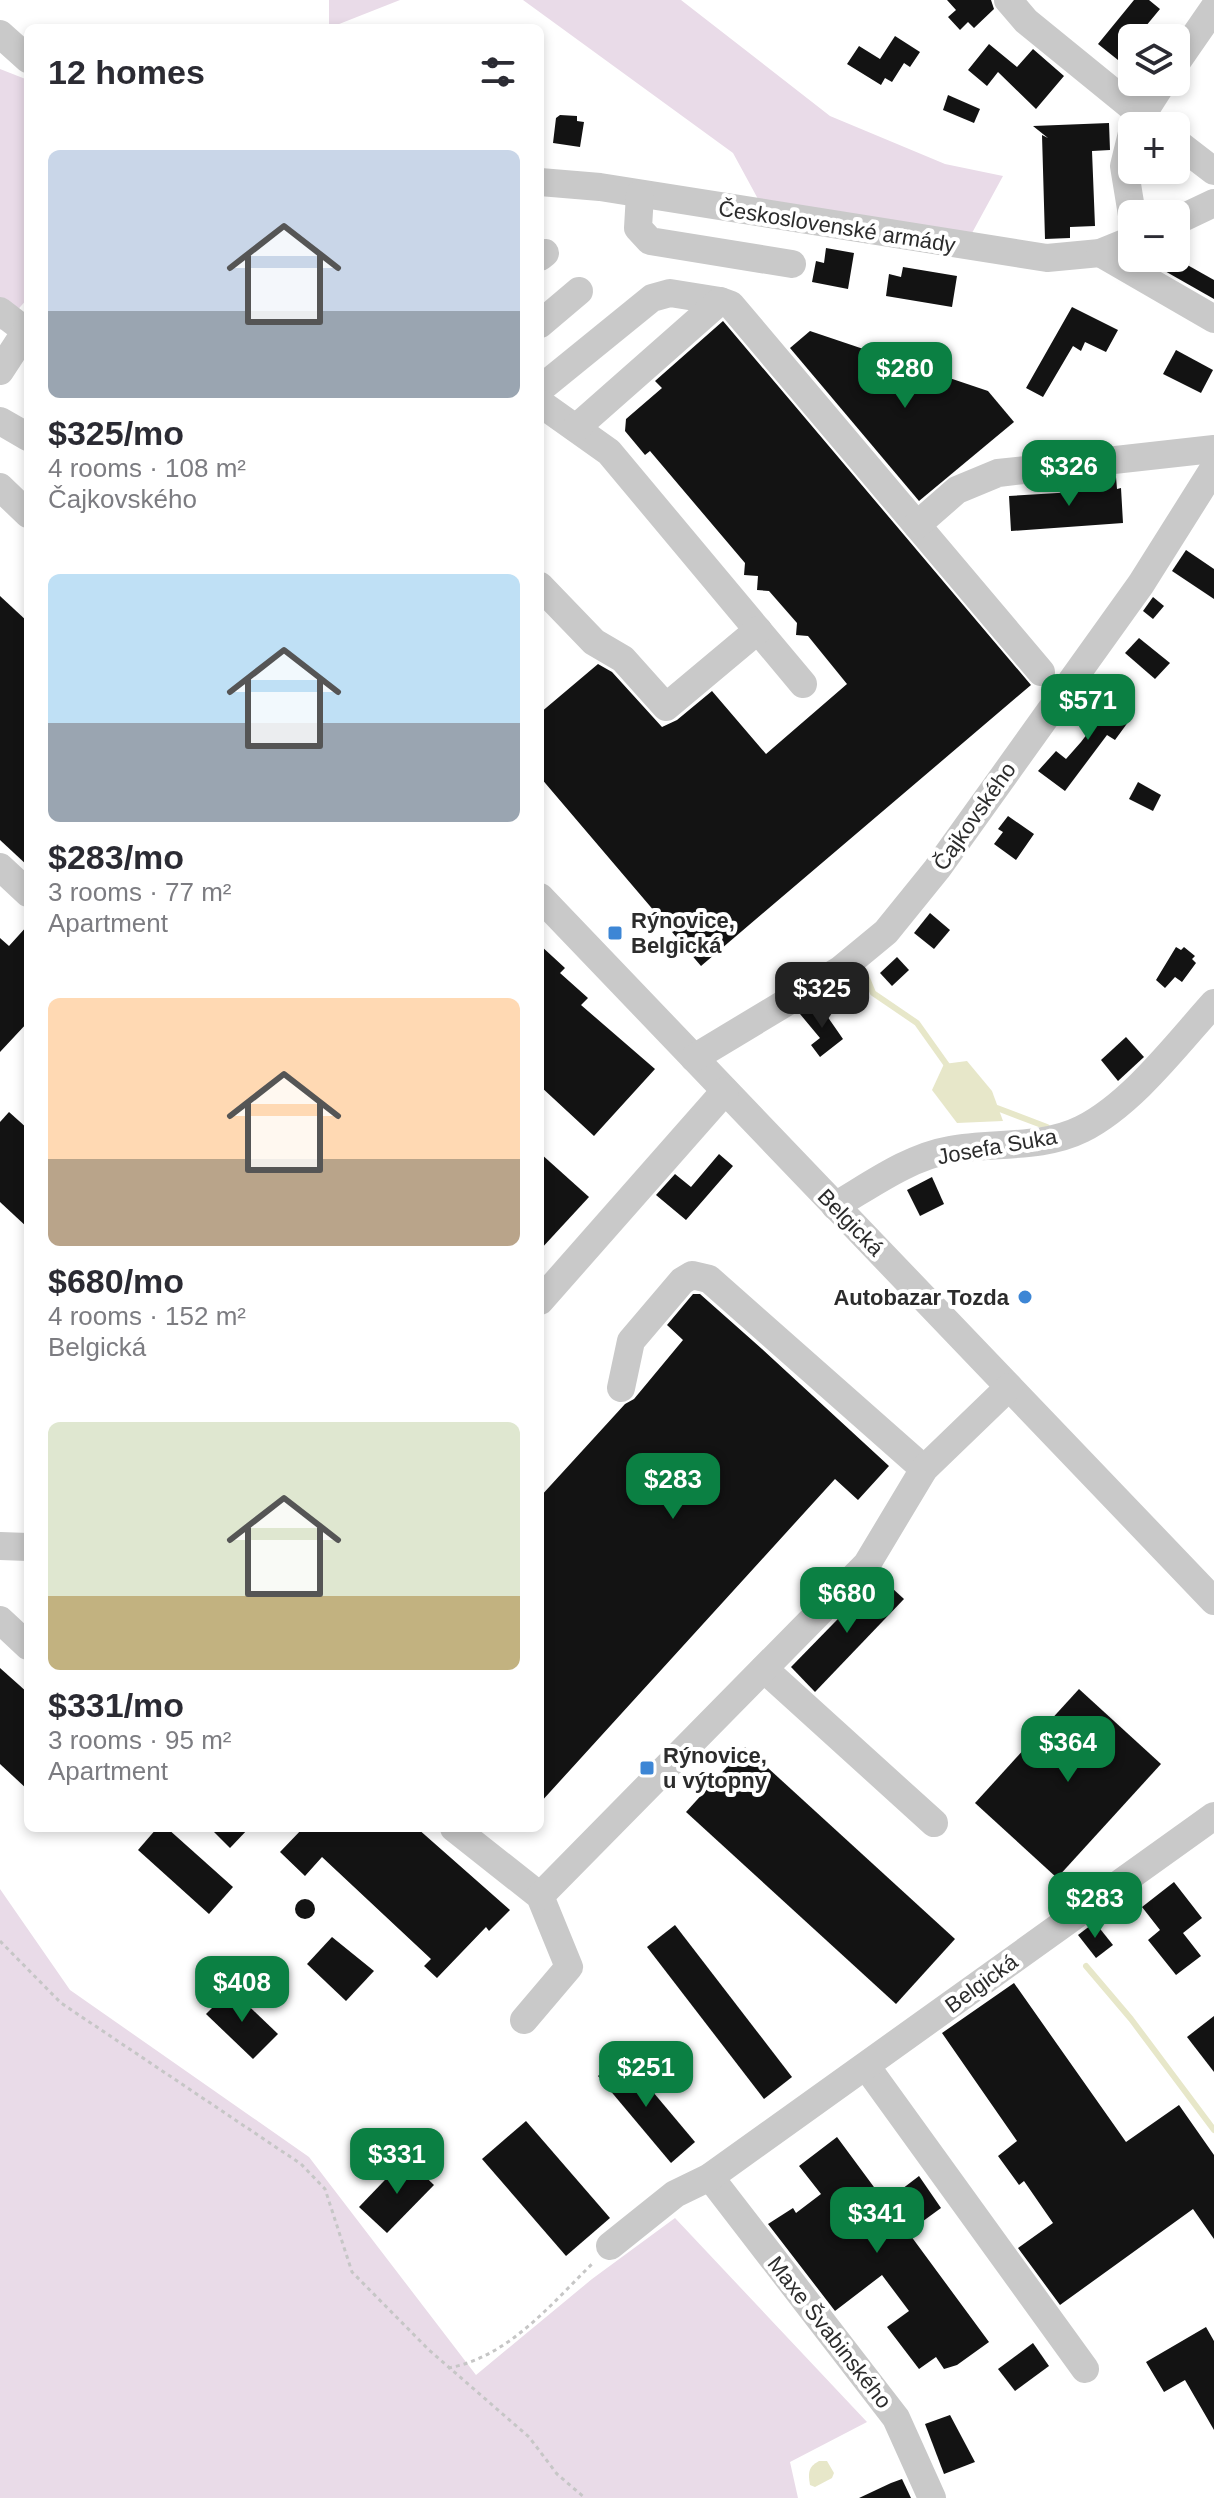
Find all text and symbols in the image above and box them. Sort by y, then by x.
map controls [1118,24,1190,272]
button: layers [1118,24,1190,96]
icon: filters [476,50,520,94]
text: 12 homes [48,53,205,91]
button: + [1118,112,1190,184]
street label: Československé armády [717,195,957,258]
button: − [1118,200,1190,272]
icon: home [212,202,356,346]
pin: $280 [858,342,952,410]
text: $280 [876,353,934,383]
text: $325/mo [48,414,184,452]
pin: $326 [1022,440,1116,508]
text: $326 [1040,451,1098,481]
text: 4 rooms · 108 m² [48,453,246,483]
text: Čajkovského [48,484,197,514]
icon: home [212,626,356,770]
pin: $571 [1041,674,1135,742]
text: $571 [1059,685,1117,715]
street label: Čajkovského [928,758,1021,875]
text: $283/mo [48,838,184,876]
text: 3 rooms · 77 m² [48,877,232,907]
text: Apartment [48,908,168,938]
place label: Rýnovice, Belgická [631,908,735,958]
marker: Rýnovice, Belgická [606,924,624,942]
pin: $325 [775,962,869,1030]
text: $325 [793,973,851,1003]
icon: home [212,1050,356,1194]
street label: Josefa Suka [935,1124,1060,1169]
street label: Belgická [813,1184,889,1261]
text: $680/mo [48,1262,184,1300]
place label: Autobazar Tozda [833,1285,1010,1310]
marker: Autobazar Tozda [1016,1288,1034,1306]
text: 4 rooms · 152 m² [48,1301,246,1331]
text: Belgická [48,1332,146,1362]
pin: $283 [626,1453,720,1521]
text: $283 [644,1464,702,1494]
icon: home [212,1474,356,1618]
pin: $680 [800,1567,894,1635]
text: $680 [818,1578,876,1608]
text: $331/mo [48,1686,184,1724]
pin: $364 [1021,1716,1115,1784]
text: 3 rooms · 95 m² [48,1725,232,1755]
text: $364 [1039,1727,1097,1757]
place label: Rýnovice, u výtopny [663,1743,768,1793]
text: Apartment [48,1756,168,1786]
marker: Rýnovice, u výtopny [638,1759,656,1777]
pin: $283 [1048,1872,1142,1940]
text: $283 [1066,1883,1124,1913]
street label: Belgická [940,1948,1023,2018]
pin: $408 [195,1956,289,2024]
text: $408 [213,1967,271,1997]
pin: $251 [599,2041,693,2109]
text: $251 [617,2052,675,2082]
pin: $331 [350,2128,444,2196]
text: $331 [368,2139,426,2169]
pin: $341 [830,2187,924,2255]
text: $341 [848,2198,906,2228]
street label: Maxe Švabinského [763,2251,897,2413]

